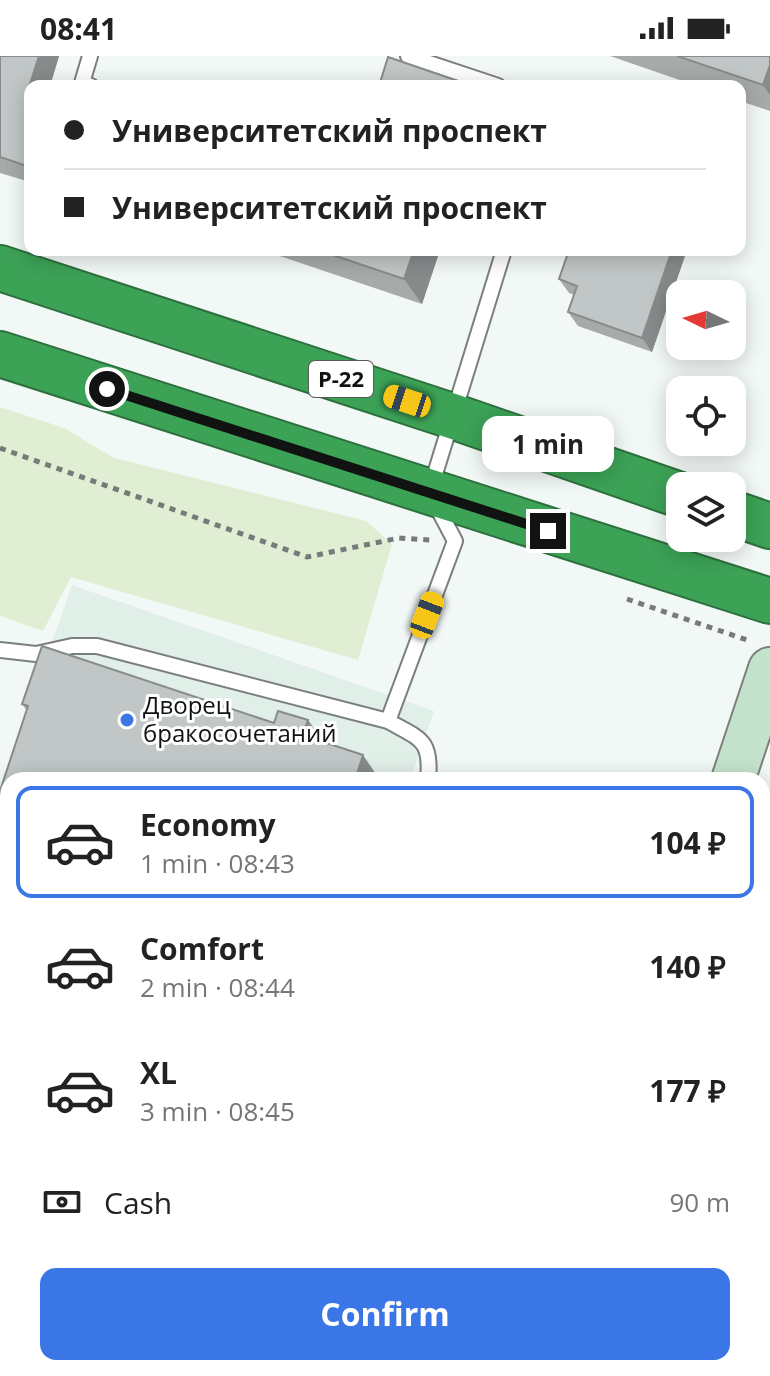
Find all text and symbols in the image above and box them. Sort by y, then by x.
text: 08:41 [40,8,117,49]
text: Университетский проспект [112,110,547,151]
text: Университетский проспект [112,187,547,228]
north arrow [666,280,746,360]
map controls [666,280,746,552]
road number: Р-22 [309,361,373,397]
route start [89,371,125,407]
button: locate [666,376,746,456]
car [380,382,434,420]
callout: 1 min [482,415,614,471]
text: 1 min [512,426,584,462]
button: layers [666,472,746,552]
route end [530,513,566,549]
car [407,588,447,642]
place label: Дворец бракосочетаний [143,688,336,749]
marker: Дворец бракосочетаний [118,711,136,729]
text: Economy [140,804,276,845]
icon: car [44,806,116,878]
text: 104 ₽ [649,822,726,863]
text: 1 min · 08:43 [140,845,295,881]
text: Comfort [140,928,264,969]
icon: car [44,930,116,1002]
text: 140 ₽ [649,946,726,987]
text: 2 min · 08:44 [140,969,295,1005]
text: XL [140,1052,177,1093]
icon: car [44,1054,116,1126]
text: 177 ₽ [649,1070,726,1111]
text: 3 min · 08:45 [140,1093,295,1129]
icon: cash [40,1180,84,1224]
text: Cash [104,1182,172,1223]
text: 90 m [669,1184,730,1220]
button: Confirm [40,1268,730,1360]

